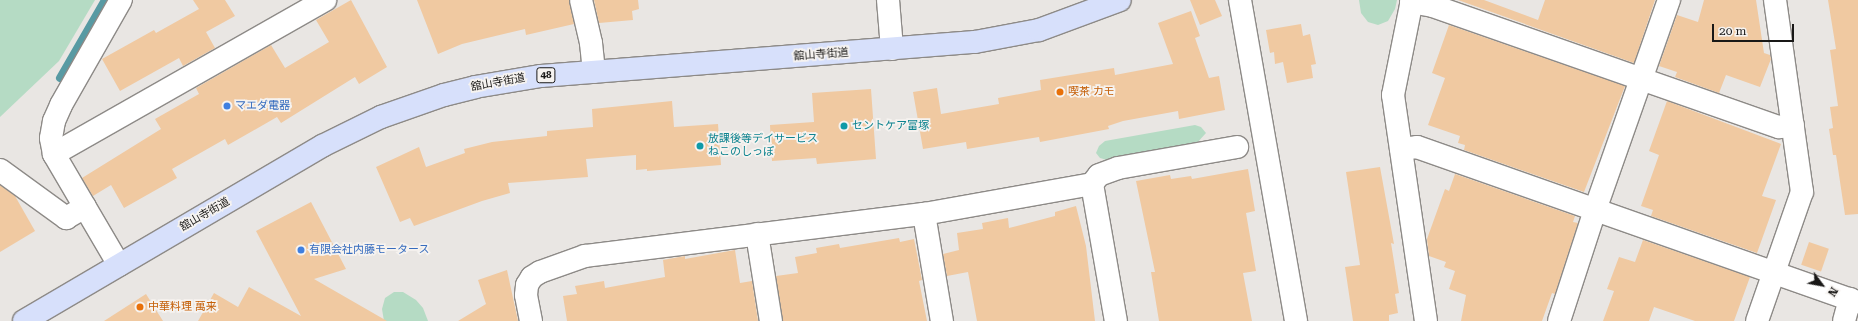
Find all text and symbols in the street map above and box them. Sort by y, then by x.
scale bar [1714,16,1796,42]
text: 20 m [1719,24,1746,38]
street label: 舘山寺街道 [793,46,849,64]
road number: 48 [536,67,556,83]
street label: 舘山寺街道 [470,72,526,94]
place label: 喫茶 カモ [1068,85,1115,99]
marker: 喫茶 カモ [1055,87,1065,97]
place label: マエダ電器 [235,99,290,113]
marker: マエダ電器 [222,101,232,111]
place label: セントケア富塚 [852,119,929,133]
marker: セントケア富塚 [839,121,849,131]
place label: 放課後等デイサービス ねこのしっぽ [708,133,818,159]
marker: 放課後等デイサービス ねこのしっぽ [695,141,705,151]
street label: 舘山寺街道 [178,196,232,234]
place label: 有限会社内藤モータース [309,243,430,257]
marker: 有限会社内藤モータース [296,245,306,255]
north arrow [1802,265,1842,305]
text: N [1825,285,1840,299]
place label: 中華料理 萬来 [148,300,217,314]
marker: 中華料理 萬来 [135,302,145,312]

